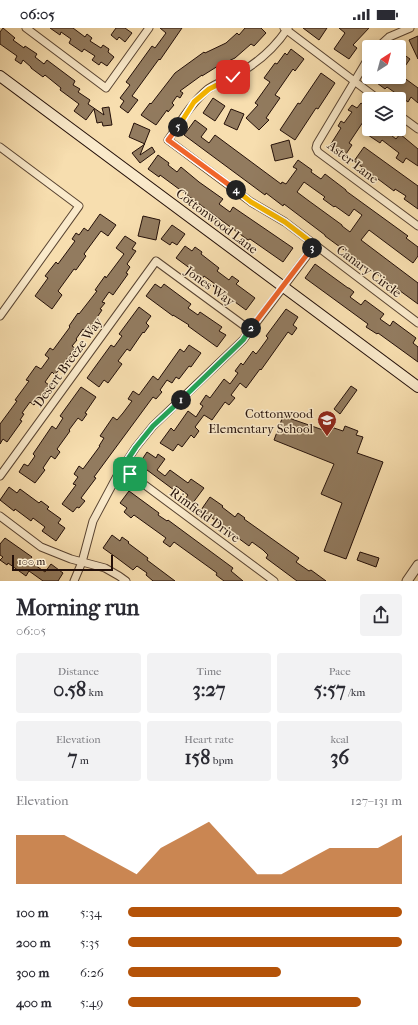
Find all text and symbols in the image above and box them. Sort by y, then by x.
text: 06:05 [20,5,55,23]
north arrow [362,40,406,84]
map controls [362,40,406,136]
pin [216,60,250,94]
icon: check [222,66,244,88]
button: layers [362,92,406,136]
pin: 5 [168,117,188,137]
text: 5 [176,120,180,133]
street label: Aster Lane [324,137,382,187]
pin: 4 [226,180,246,200]
text: 4 [233,183,239,196]
street label: Cottonwood Lane [173,185,261,257]
pin: 3 [302,238,322,258]
text: 3 [310,241,314,254]
street label: Canary Circle [334,242,405,301]
street label: Jones Way [182,263,238,310]
street label: Desert Breeze Way [30,313,106,410]
pin: 2 [241,318,261,338]
text: 2 [248,321,254,334]
pin: 1 [171,390,191,410]
text: 1 [179,393,183,406]
place label: Cottonwood Elementary School [208,406,314,436]
school or university icon: Cottonwood Elementary School [316,409,338,437]
pin [113,457,147,491]
icon: arrive [119,463,141,485]
street label: Rimfield Drive [167,485,243,546]
scale bar [12,553,113,572]
text: 100 m [18,555,46,568]
button: share [360,594,402,636]
text: Morning run [16,595,139,621]
text: 06:05 [16,623,46,638]
text: Distance [58,665,99,678]
text: Time [196,665,221,678]
text: Pace [329,665,351,678]
text: 0.58 [53,678,86,701]
text: 3:27 [193,678,225,701]
text: 5:57 [314,678,346,701]
text: km [86,686,103,699]
text: /km [346,686,365,699]
text: Elevation [56,733,101,746]
text: Heart rate [184,733,234,746]
text: kcal [330,733,349,746]
text: 7 [68,746,77,769]
text: 158 [185,746,210,769]
text: 36 [330,746,349,769]
text: m [77,754,89,767]
text: bpm [210,754,233,767]
text: Elevation [16,793,69,808]
text: 127–131 m [351,793,402,808]
text: 100 m [16,905,49,920]
text: 5:34 [80,905,102,920]
text: 200 m [16,935,51,950]
text: 5:35 [80,935,100,950]
text: 300 m [16,965,49,980]
text: 6:26 [80,965,104,980]
text: 400 m [16,995,52,1010]
text: 5:49 [80,995,103,1010]

